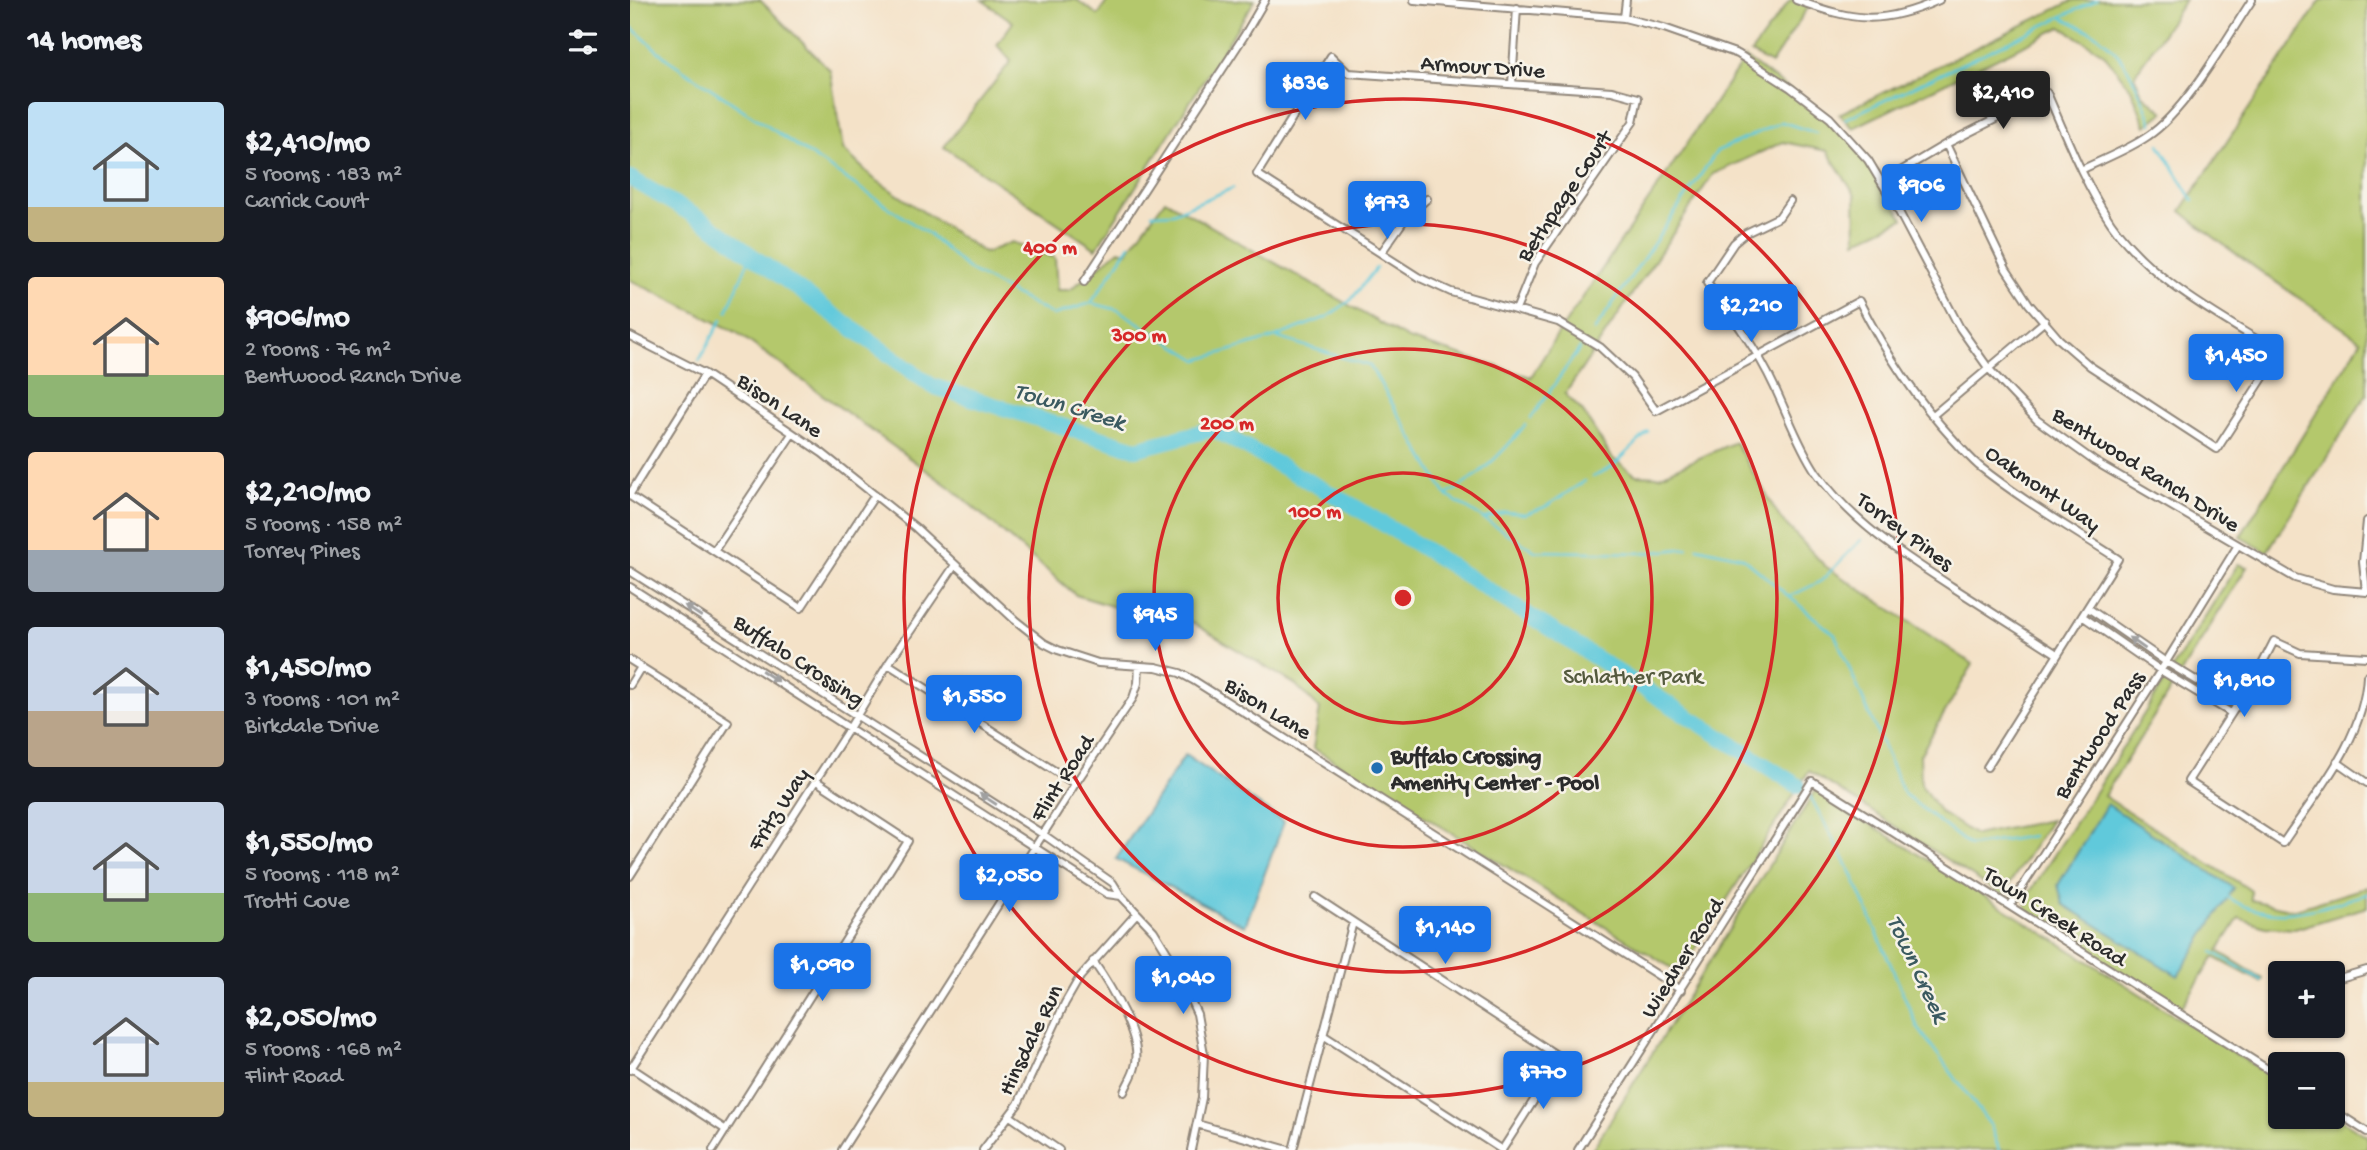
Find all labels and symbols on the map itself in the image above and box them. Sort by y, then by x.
street label: Armour Drive [1420,51,1547,86]
pin: $836 [1264,62,1346,122]
pin: $2,410 [1946,72,2060,131]
street label: Bethpage Court [1511,125,1621,269]
pin: $906 [1880,164,1962,224]
pin: $973 [1346,182,1428,241]
text: 400 m [1022,237,1077,262]
pin: $2,210 [1694,284,1808,344]
text: 300 m [1111,325,1166,350]
pin: $1,450 [2179,334,2293,394]
street label: Bison Lane [730,368,828,446]
water label: Town Creek [1010,378,1130,440]
street label: Bentwood Ranch Drive [2046,402,2245,540]
text: 200 m [1200,413,1254,438]
street label: Oakmont Way [1979,440,2105,540]
street label: Torrey Pines [1848,486,1958,578]
text: 100 m [1288,501,1341,526]
centre of rings [1391,586,1415,610]
pin: $945 [1114,594,1196,653]
one-way arrow [683,604,702,617]
street label: Buffalo Crossing [727,609,868,714]
one-way arrow [2128,637,2147,650]
pin: $1,810 [2187,660,2301,719]
park label: Schlather Park [1563,665,1706,692]
street label: Bentwood Pass [2049,666,2153,806]
one-way arrow [760,670,780,683]
street label: Bison Lane [1218,672,1317,748]
pin: $1,550 [917,676,1031,735]
street label: Flint Road [1025,729,1103,828]
place label: Buffalo Crossing Amenity Center - Pool [1390,745,1599,798]
marker: Buffalo Crossing Amenity Center - Pool [1369,760,1385,776]
street label: Fritz Way [743,763,817,857]
one-way arrow [978,793,997,806]
pin: $2,050 [952,855,1066,914]
street label: Town Creek Road [1976,861,2132,975]
street label: Wiedner Road [1636,893,1732,1024]
pin: $1,140 [1388,906,1502,966]
water label: Town Creek [1879,912,1954,1030]
pin: $1,090 [765,944,879,1003]
pin: $1,040 [1126,956,1240,1016]
street label: Hinsdale Run [994,981,1071,1100]
pin: $770 [1502,1052,1584,1111]

